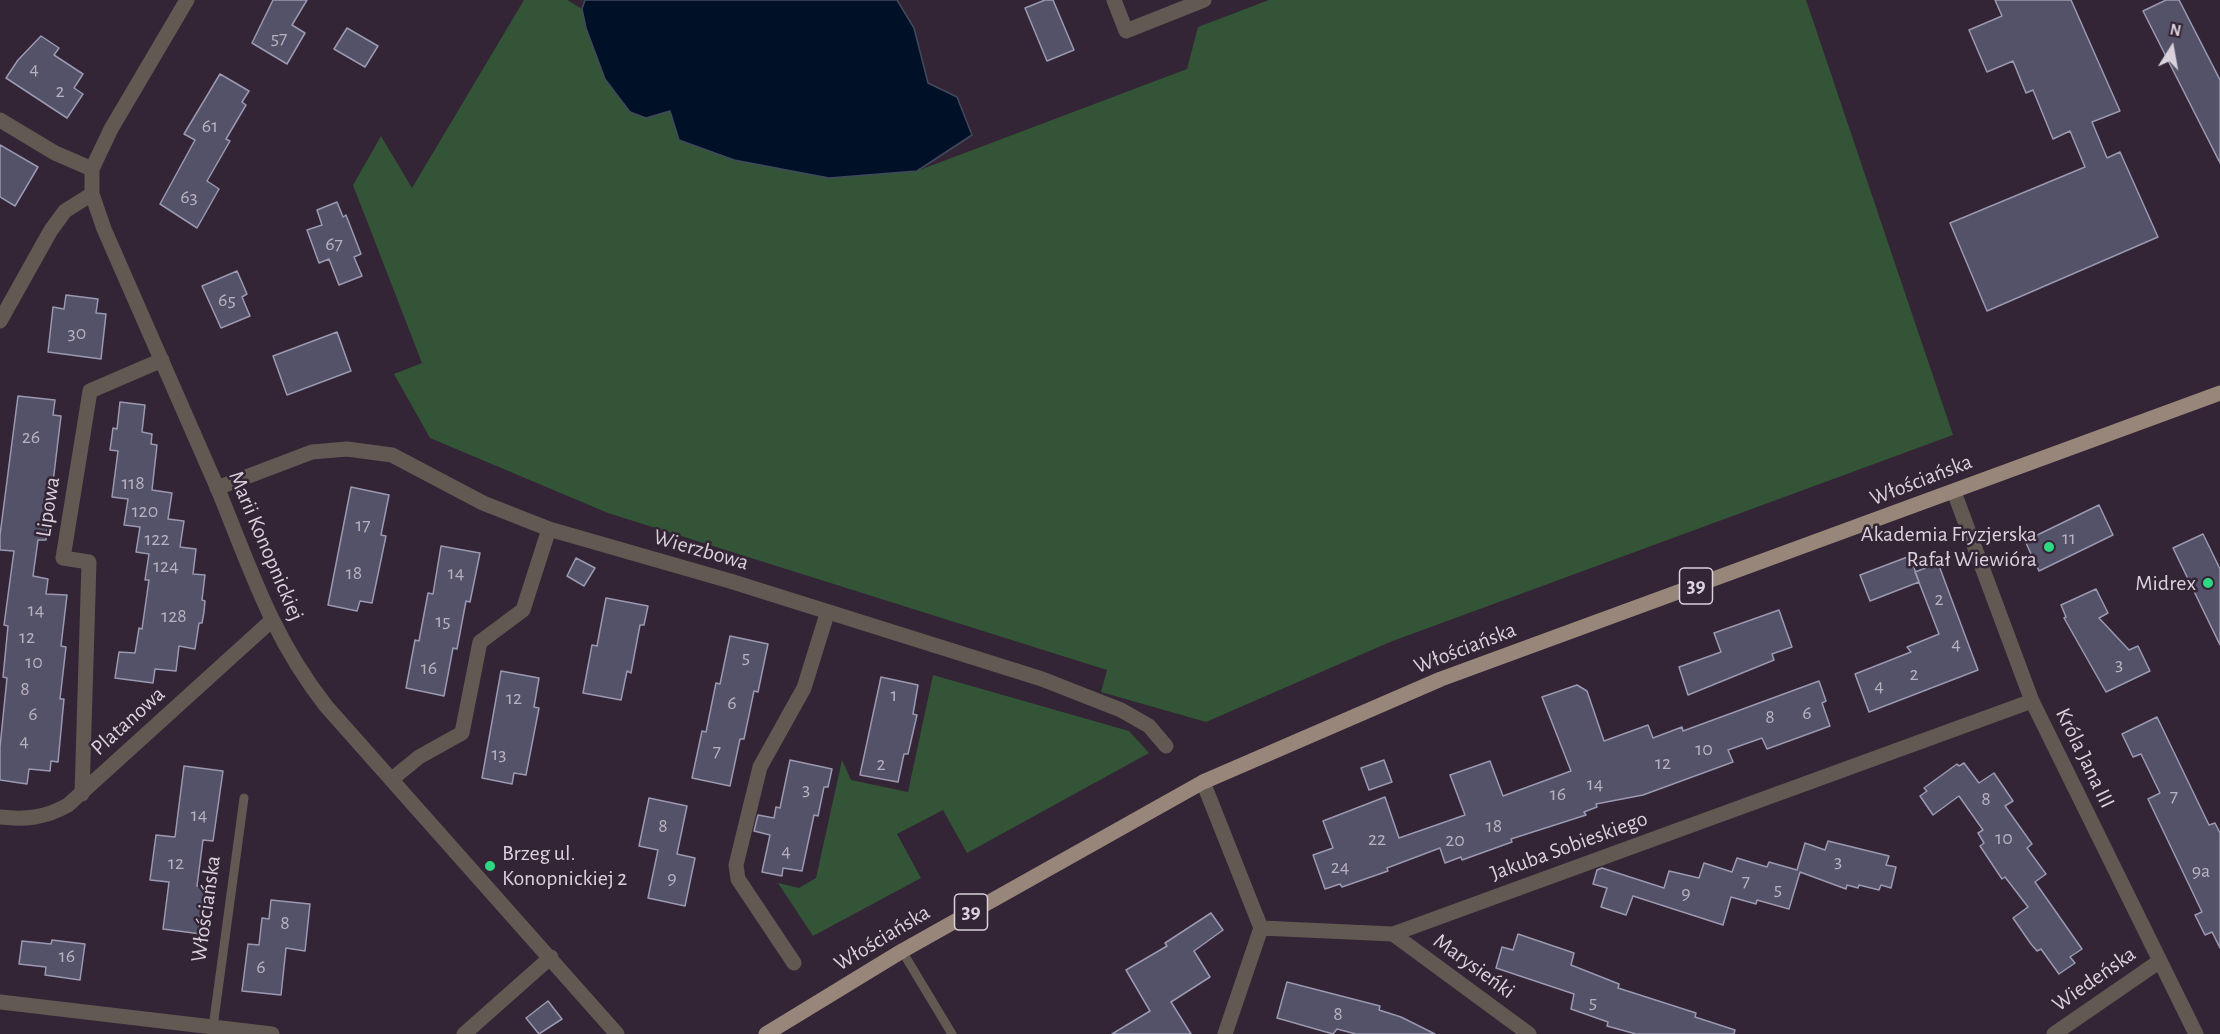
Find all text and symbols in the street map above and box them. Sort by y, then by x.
north arrow [2142,18,2202,78]
text: N [2168,21,2182,39]
house number: 57 [271,26,287,50]
house number: 4 [29,57,39,81]
house number: 2 [55,79,65,103]
house number: 61 [202,114,218,138]
house number: 63 [180,185,198,209]
house number: 67 [325,232,343,256]
house number: 65 [218,288,236,312]
house number: 30 [68,321,86,345]
house number: 26 [22,425,40,449]
street label: Włościańska [1866,448,1976,512]
street label: Marii Konopnickiej [223,467,309,625]
house number: 118 [121,471,145,495]
street label: Lipowa [30,475,66,539]
house number: 120 [132,499,158,523]
house number: 17 [355,513,371,537]
place label: Akademia Fryzjerska Rafał Wiewióra [1861,521,2037,572]
street label: Wierzbowa [650,524,752,576]
house number: 11 [2062,526,2076,550]
house number: 122 [144,527,170,551]
marker: Akademia Fryzjerska Rafał Wiewióra [2042,540,2056,554]
house number: 124 [153,554,179,578]
house number: 18 [346,561,362,585]
house number: 14 [448,561,464,585]
road number: 39 [1680,568,1712,604]
place label: Midrex [2135,570,2196,596]
marker: Midrex [2201,576,2215,590]
house number: 2 [1934,587,1944,611]
house number: 14 [28,598,44,622]
house number: 128 [161,604,187,628]
house number: 15 [435,609,451,633]
street label: Włościańska [1410,616,1520,680]
house number: 12 [19,625,35,649]
house number: 4 [1951,632,1961,656]
house number: 5 [742,645,750,669]
house number: 10 [25,650,43,674]
house number: 3 [2115,652,2123,676]
house number: 16 [421,656,437,680]
house number: 2 [1909,662,1919,686]
house number: 4 [1874,674,1884,698]
house number: 8 [20,677,30,701]
street label: Platanowa [86,681,170,761]
house number: 1 [891,683,897,707]
house number: 12 [506,686,522,710]
house number: 6 [727,691,737,715]
house number: 6 [1802,701,1812,725]
house number: 6 [28,702,38,726]
street label: Króla Jana III [2049,704,2121,812]
house number: 8 [1765,705,1775,729]
house number: 4 [19,729,29,753]
house number: 10 [1695,737,1713,761]
house number: 7 [713,739,721,763]
house number: 13 [491,742,507,766]
house number: 12 [1655,751,1671,775]
house number: 2 [876,752,886,776]
house number: 14 [1587,772,1603,796]
house number: 3 [802,777,810,801]
house number: 16 [1550,782,1566,806]
house number: 7 [2170,784,2178,808]
house number: 8 [1981,787,1991,811]
house number: 14 [191,803,207,827]
street label: Jakuba Sobieskiego [1487,805,1651,887]
house number: 8 [658,814,668,838]
house number: 18 [1486,814,1502,838]
house number: 10 [1995,826,2013,850]
house number: 22 [1368,827,1386,851]
house number: 20 [1445,828,1465,852]
house number: 4 [781,839,791,863]
place label: Brzeg ul. Konopnickiej 2 [502,840,627,891]
house number: 3 [1834,849,1842,873]
house number: 12 [168,851,184,875]
street label: Włościańska [185,854,227,964]
house number: 24 [1331,855,1349,879]
marker: Brzeg ul. Konopnickiej 2 [483,859,497,873]
house number: 9a [2192,859,2210,883]
house number: 9 [667,866,677,890]
house number: 7 [1742,869,1750,893]
house number: 5 [1774,877,1782,901]
house number: 9 [1681,881,1691,905]
road number: 39 [954,894,988,930]
street label: Włościańska [829,899,935,977]
house number: 8 [280,911,290,935]
street label: Marysieńki [1428,928,1520,1004]
street label: Wiedeńska [2047,941,2141,1017]
house number: 16 [59,944,75,968]
house number: 6 [256,955,266,979]
house number: 5 [1589,990,1597,1014]
house number: 8 [1333,1002,1343,1026]

